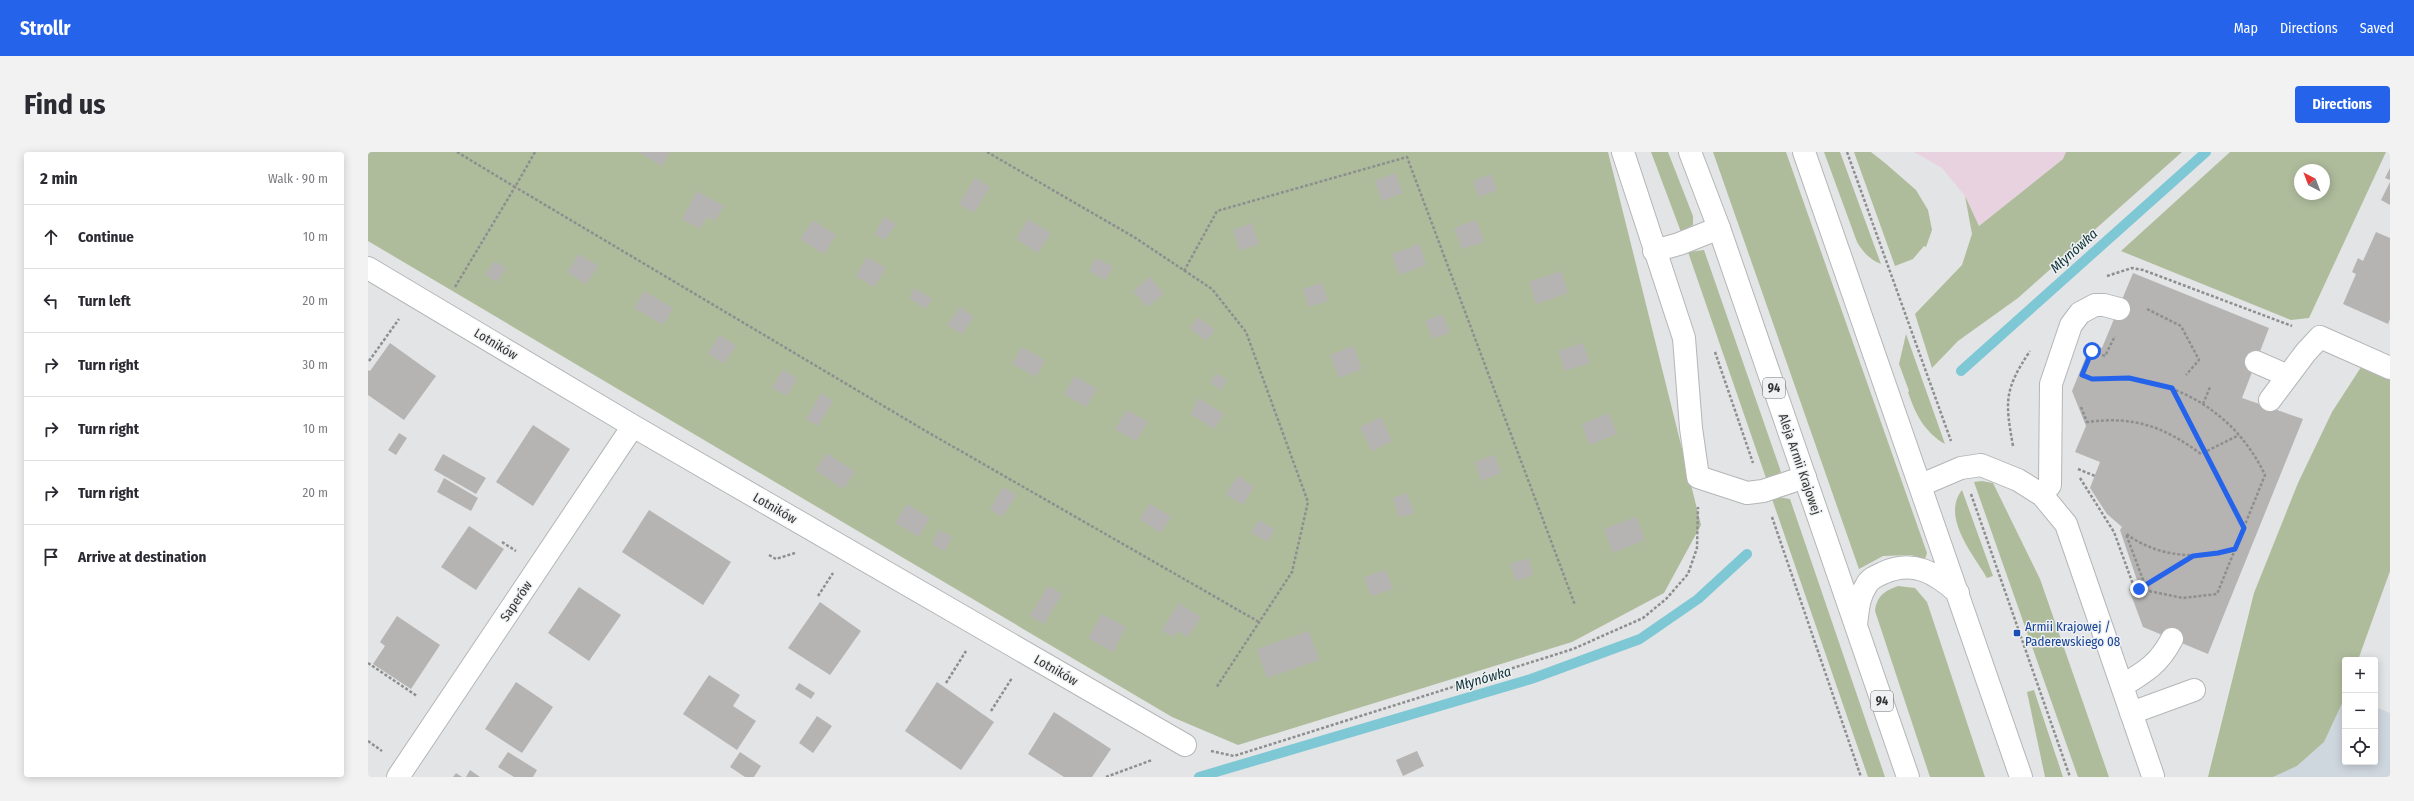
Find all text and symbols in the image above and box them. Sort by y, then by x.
text: Strollr [20,17,70,40]
text: Map [2234,20,2258,37]
text: Directions [2280,20,2338,37]
text: Saved [2360,20,2394,37]
button: Directions [2295,86,2390,123]
text: Find us [24,88,106,121]
north arrow [2294,164,2330,200]
text: 2 min [40,168,78,189]
text: Walk · 90 m [268,171,328,186]
water label: Młynówka [2047,225,2101,277]
icon: ahead [40,226,62,248]
text: Continue [78,228,134,246]
text: 10 m [303,229,328,244]
icon: left [40,290,62,312]
text: Turn left [78,292,131,310]
text: 20 m [302,293,328,308]
street label: Lotników [472,325,521,363]
route start [2083,342,2101,360]
icon: right [40,354,62,376]
text: Turn right [78,356,139,374]
text: 30 m [302,357,328,372]
road number: 94 [1763,378,1785,398]
street label: Aleja Armii Krajowej [1776,411,1824,517]
icon: right [40,418,62,440]
text: Turn right [78,420,139,438]
text: 10 m [303,421,328,436]
icon: right [40,482,62,504]
text: Turn right [78,484,139,502]
text: 20 m [302,485,328,500]
street label: Lotników [750,490,800,527]
icon: arrive [40,546,62,568]
text: Arrive at destination [78,548,206,566]
street label: Saperów [497,577,535,624]
route end [2130,580,2148,598]
place label: Armii Krajowej / Paderewskiego 08 [2025,619,2120,649]
marker: Armii Krajowej / Paderewskiego 08 [2012,628,2022,638]
street label: Lotników [1031,652,1081,689]
map controls [2342,657,2378,765]
button: + [2342,657,2378,693]
water label: Młynówka [1453,663,1513,695]
road number: 94 [1871,691,1893,711]
button: − [2342,693,2378,729]
button: locate [2342,729,2378,765]

